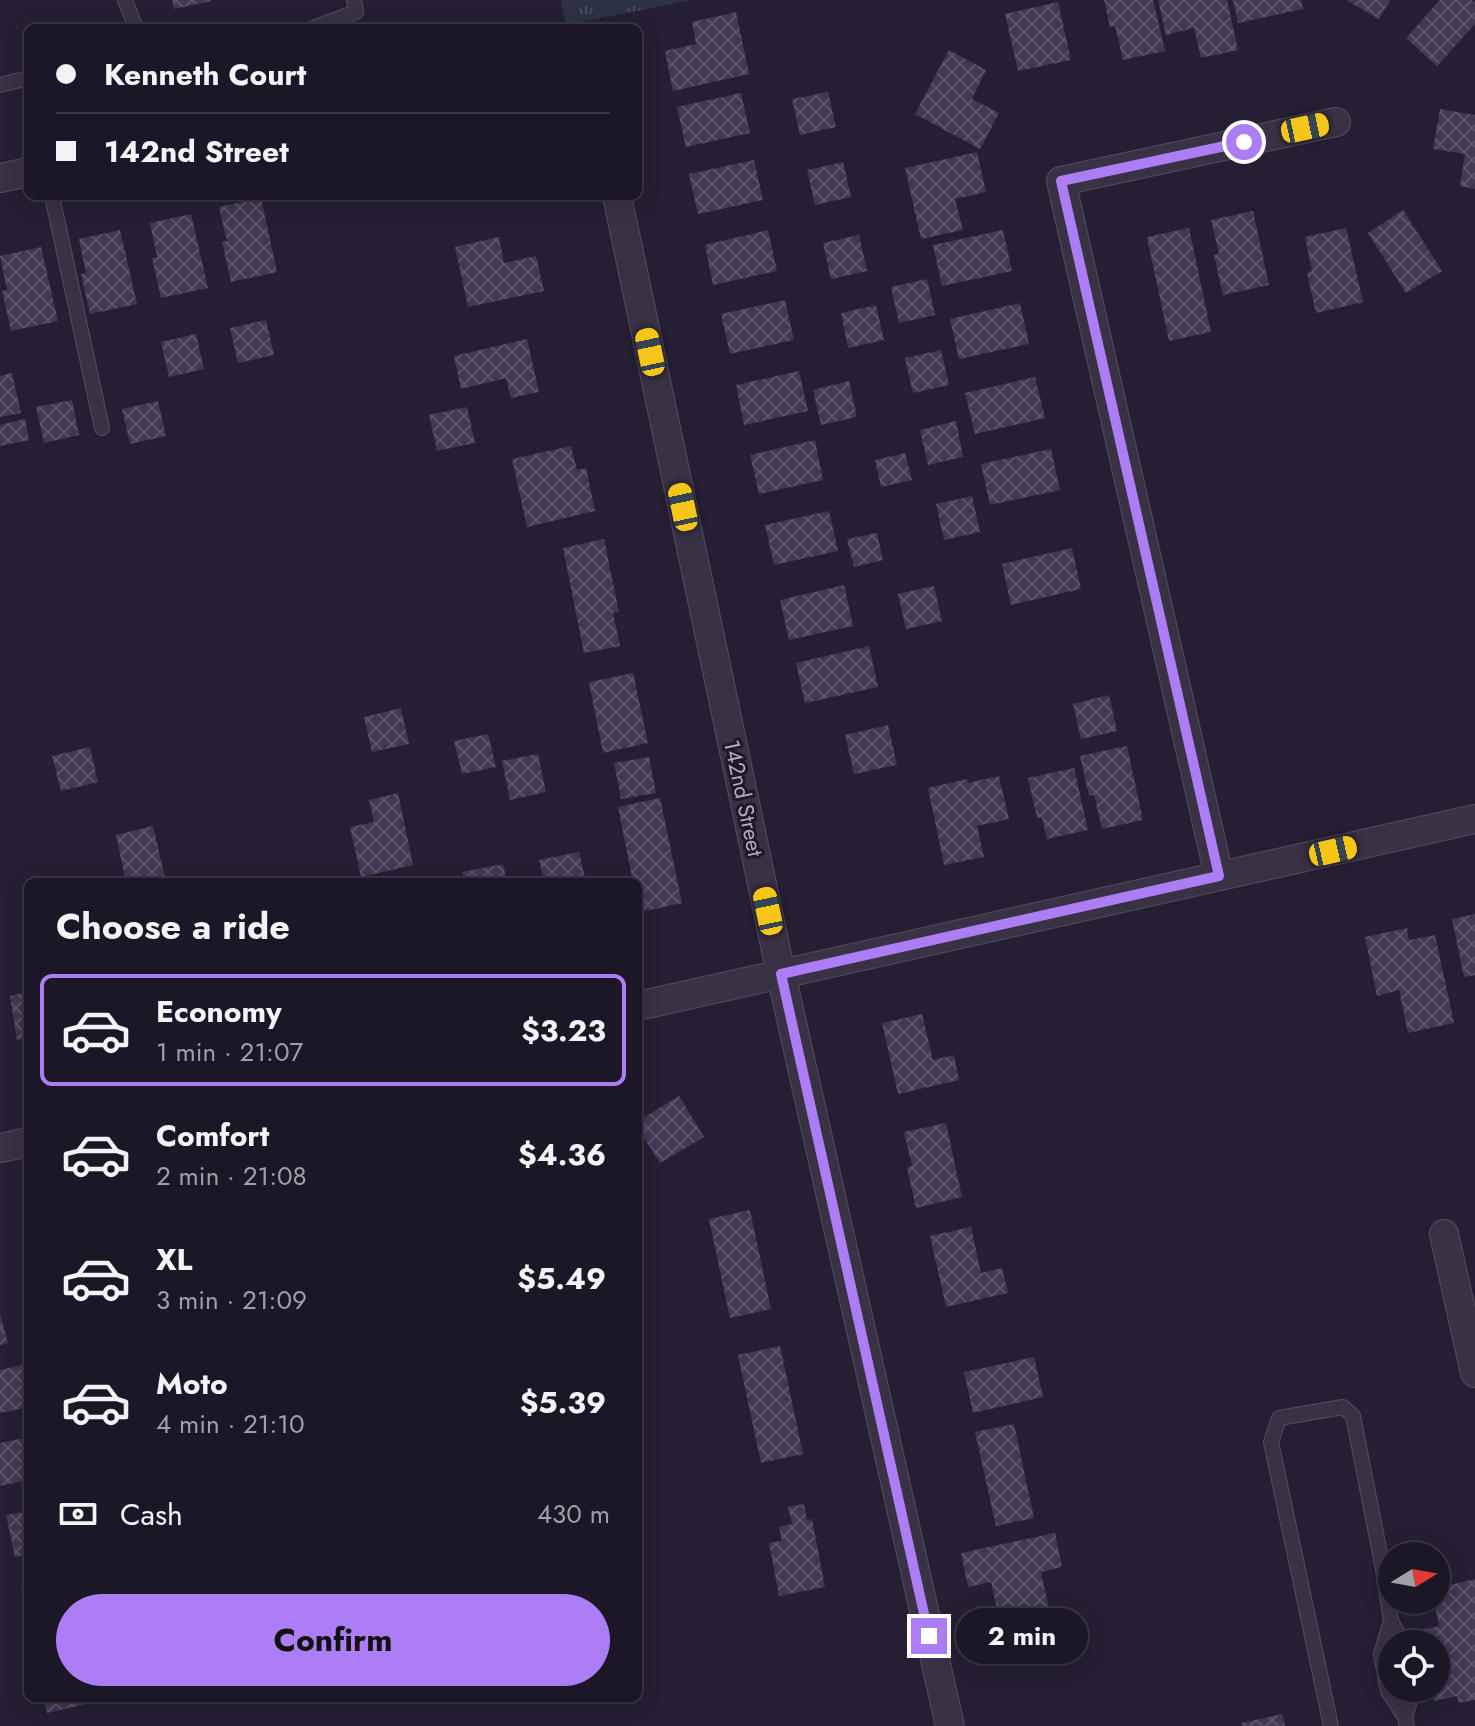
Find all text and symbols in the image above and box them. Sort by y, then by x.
text: Kenneth Court [104,53,306,96]
car [1279,111,1331,145]
route start [1226,124,1262,160]
text: 142nd Street [104,130,289,173]
car [633,326,667,378]
car [666,481,700,533]
street label: 142nd Street [716,737,772,860]
car [1307,834,1359,868]
car [751,885,785,937]
text: Choose a ride [56,900,290,952]
text: Economy [156,990,282,1033]
icon: car [60,994,132,1066]
text: $3.23 [521,1009,606,1052]
text: 1 min · 21:07 [156,1033,303,1071]
text: Comfort [156,1114,269,1157]
icon: car [60,1118,132,1190]
text: $4.36 [518,1133,606,1176]
text: 2 min · 21:08 [156,1157,307,1195]
text: XL [156,1238,192,1281]
icon: car [60,1242,132,1314]
text: $5.49 [517,1257,606,1300]
text: 3 min · 21:09 [156,1281,307,1319]
text: Moto [156,1362,228,1405]
icon: car [60,1366,132,1438]
text: $5.39 [520,1381,606,1424]
text: 4 min · 21:10 [156,1405,305,1443]
icon: cash [56,1492,100,1536]
text: Cash [120,1493,183,1536]
text: 430 m [537,1495,610,1533]
north arrow [1378,1542,1450,1614]
map controls [1378,1542,1450,1702]
button: Confirm [56,1594,610,1686]
callout: 2 min [957,1608,1089,1664]
text: 2 min [988,1617,1056,1655]
route end [911,1618,947,1654]
button: locate [1378,1630,1450,1702]

